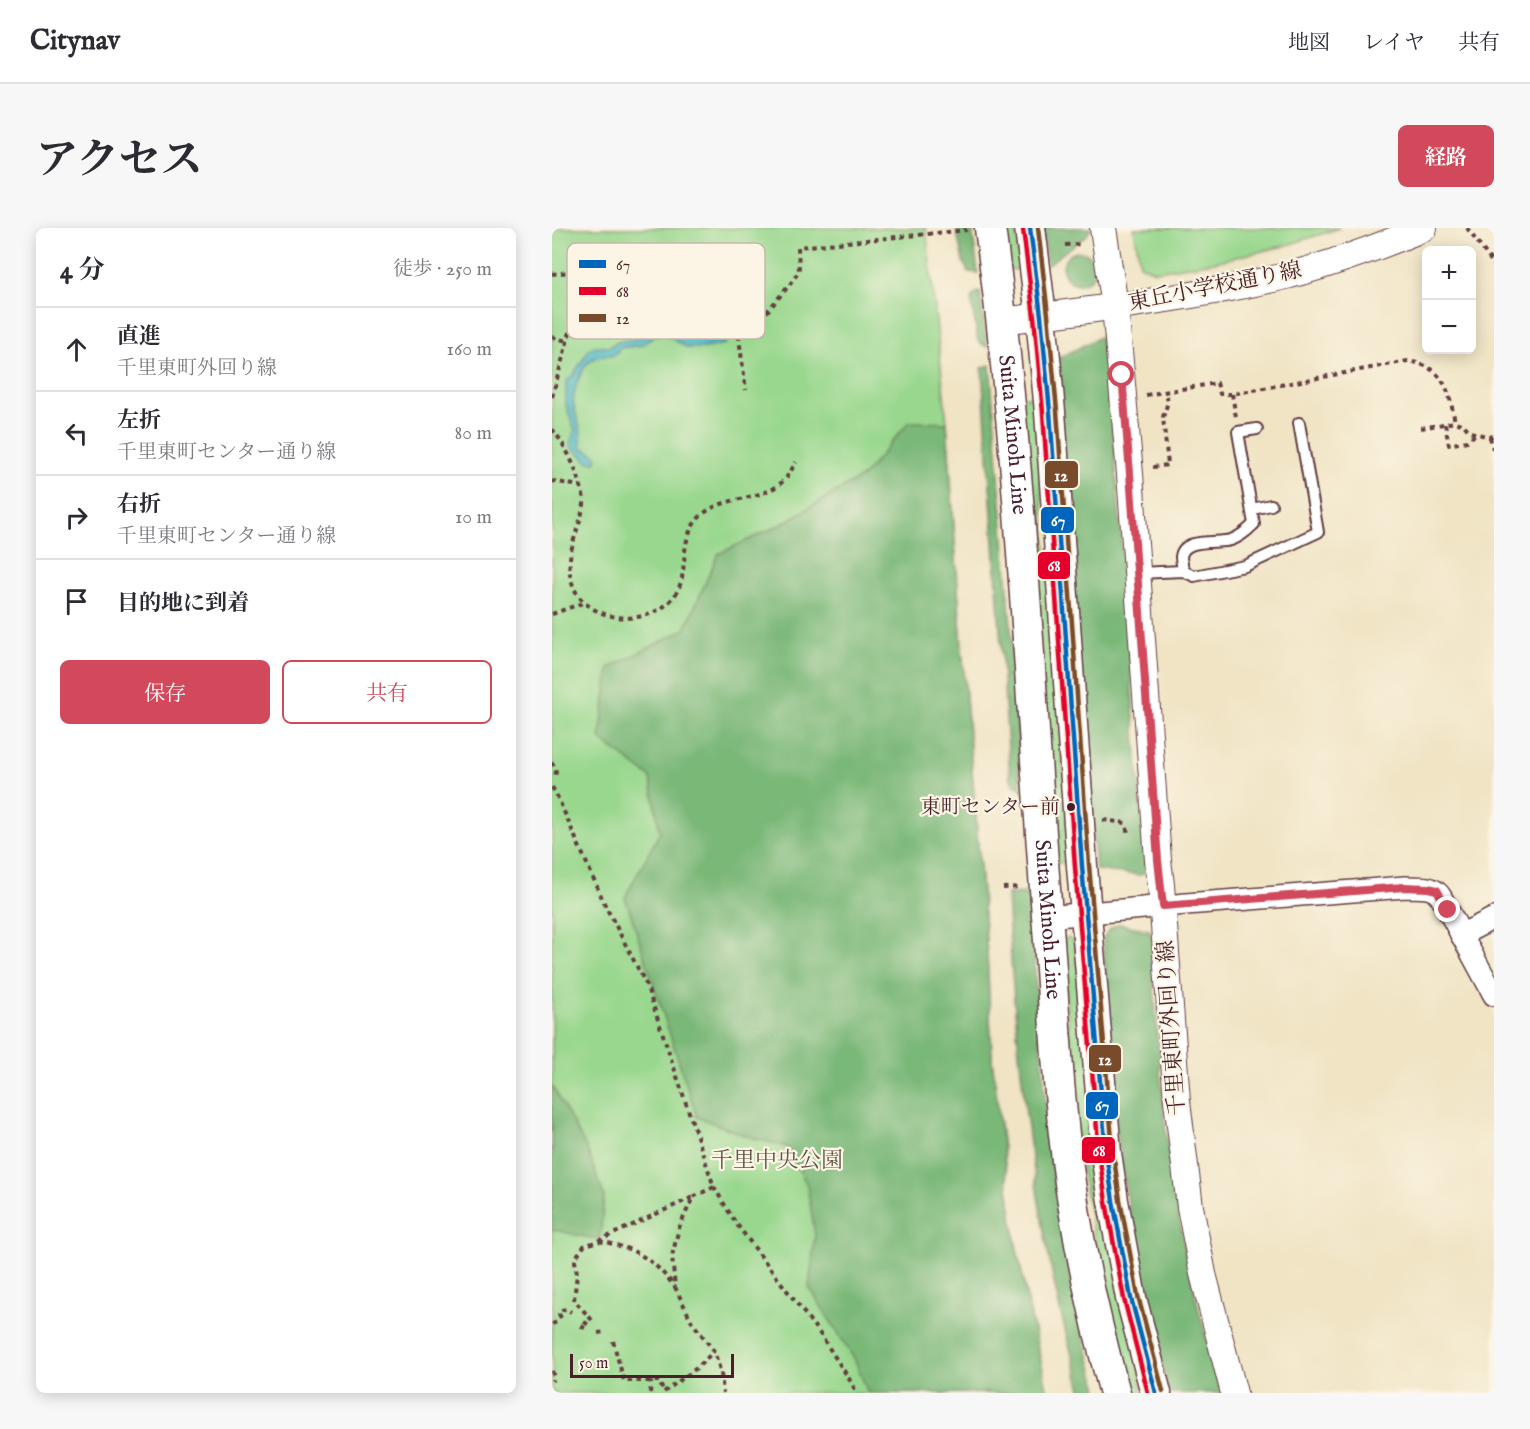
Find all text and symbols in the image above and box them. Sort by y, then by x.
text: Citynav [30,24,120,59]
text: 地図 [1288,30,1330,57]
text: レイヤ [1363,30,1425,57]
text: 共有 [1458,30,1500,57]
button: 経路 [1398,125,1494,187]
text: アクセス [36,135,203,188]
legend [567,243,765,339]
map controls [1422,246,1476,354]
button: + [1422,246,1476,300]
text: 4 分 [60,254,104,287]
text: 67 [616,256,630,276]
street label: 東丘小学校通り線 [1126,256,1304,318]
text: 徒歩 · 250 m [393,257,492,282]
text: 68 [616,283,629,303]
button: − [1422,300,1476,354]
text: 12 [616,310,629,330]
text: 直進 [117,323,161,351]
icon: ahead [60,333,93,366]
text: 160 m [446,337,492,362]
street label: Suita Minoh Line [991,353,1033,516]
text: 千里東町外回り線 [117,356,277,381]
route start [1108,361,1134,387]
text: 左折 [117,407,161,435]
icon: left [60,417,93,450]
text: 80 m [455,421,492,446]
text: 千里東町センター通り線 [117,440,336,465]
line badge: 12 [1044,460,1079,489]
text: 12 [1054,467,1068,487]
text: 右折 [117,491,161,519]
icon: right [60,501,93,534]
text: 10 m [455,505,492,530]
line badge: 67 [1040,506,1075,534]
text: 67 [1051,512,1065,532]
text: 千里東町センター通り線 [117,524,336,549]
line badge: 68 [1037,551,1071,580]
text: 68 [1047,557,1061,577]
icon: arrive [60,585,93,618]
text: 目的地に到着 [117,590,249,618]
button: 保存 [60,660,270,724]
button: 共有 [282,660,492,724]
place label: 東町センター前 [921,795,1060,820]
marker: 東町センター前 [1065,801,1077,813]
street label: Suita Minoh Line [1027,839,1067,1000]
route end [1434,896,1460,922]
street label: 千里東町外回り線 [1152,939,1192,1117]
line badge: 12 [1088,1044,1122,1073]
text: 12 [1098,1051,1112,1071]
line badge: 67 [1085,1091,1119,1120]
text: 67 [1095,1097,1109,1117]
line badge: 68 [1081,1136,1116,1164]
text: 68 [1092,1142,1106,1162]
park label: 千里中央公園 [711,1147,843,1175]
scale bar [570,1351,734,1378]
text: 50 m [579,1354,608,1374]

